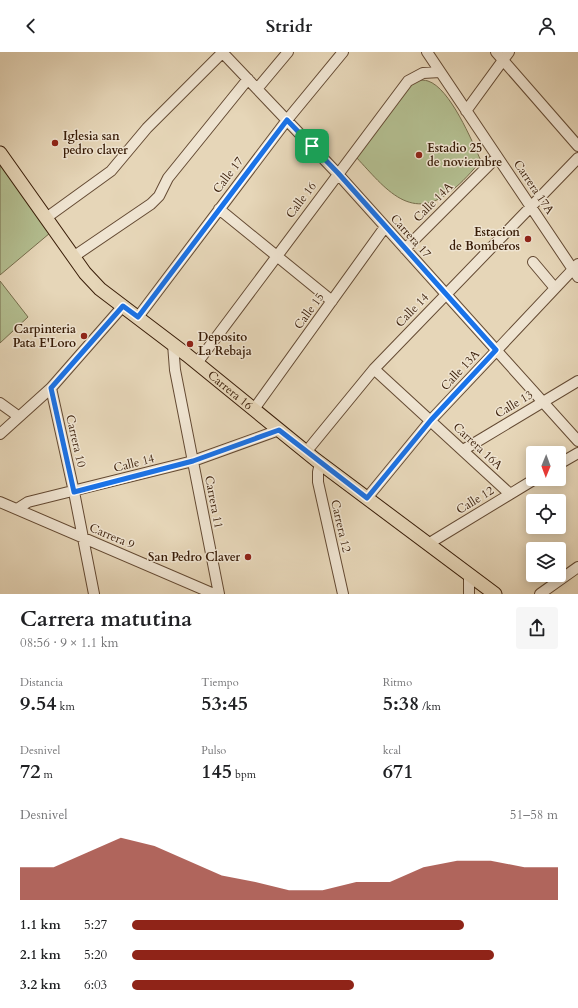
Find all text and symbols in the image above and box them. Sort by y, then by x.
text: Stridr [266,14,312,39]
icon: back [20,15,42,37]
icon: person [536,15,558,37]
place label: Iglesia san pedro claver [63,128,128,158]
pin [295,129,329,163]
icon: arrive [301,135,323,157]
marker: Iglesia san pedro claver [50,138,60,148]
place label: Estadio 25 de noviembre [427,140,502,170]
marker: Estadio 25 de noviembre [414,150,424,160]
street label: Calle 17 [209,154,247,196]
street label: Carrera 17A [510,157,558,218]
street label: Calle 14A [410,178,457,225]
street label: Calle 16 [282,179,320,221]
street label: Carrera 17 [387,211,435,261]
place label: Estacion de Bomberos [449,224,520,254]
marker: Estacion de Bomberos [523,234,533,244]
street label: Calle 15 [290,290,328,332]
street label: Calle 14 [392,290,432,330]
place label: Carpinteria Pata E'Loro [13,321,76,351]
place label: Deposito La Rebaja [198,329,252,359]
marker: Carpinteria Pata E'Loro [79,331,89,341]
marker: Deposito La Rebaja [185,339,195,349]
street label: Calle 13A [437,346,483,394]
street label: Carrera 16 [204,367,256,413]
street label: Calle 13 [492,386,536,422]
street label: Carrera 10 [62,413,90,469]
street label: Carrera 16A [450,419,507,473]
north arrow [526,446,566,486]
map controls [526,446,566,582]
street label: Calle 14 [112,450,156,476]
street label: Carrera 11 [201,474,227,530]
street label: Calle 12 [453,482,497,518]
button: locate [526,494,566,534]
street label: Carrera 12 [327,498,355,554]
street label: Carrera 9 [87,519,137,553]
button: layers [526,542,566,582]
place label: San Pedro Claver [148,549,240,565]
marker: San Pedro Claver [243,552,253,562]
text: Carrera matutina [20,604,192,634]
button: share [516,607,558,649]
text: 08:56 · 9 × 1.1 km [20,634,119,652]
text: Distancia [20,675,63,690]
text: Tiempo [201,675,239,690]
text: Ritmo [383,675,412,690]
text: 9.54 [20,690,57,717]
text: 53:45 [201,690,248,717]
text: 5:38 [383,690,419,717]
text: km [57,699,75,714]
text: /km [419,699,441,714]
text: Desnivel [20,743,60,758]
text: Pulso [201,743,226,758]
text: kcal [383,743,401,758]
text: 72 [20,758,41,785]
text: 145 [201,758,232,785]
text: 671 [383,758,413,785]
text: m [41,767,53,782]
text: bpm [232,767,256,782]
text: Desnivel [20,806,68,824]
text: 51–58 m [510,806,558,824]
text: 1.1 km [20,916,61,934]
text: 5:27 [84,916,107,934]
text: 2.1 km [20,946,61,964]
text: 5:20 [84,946,107,964]
text: 3.2 km [20,976,61,994]
text: 6:03 [84,976,107,994]

